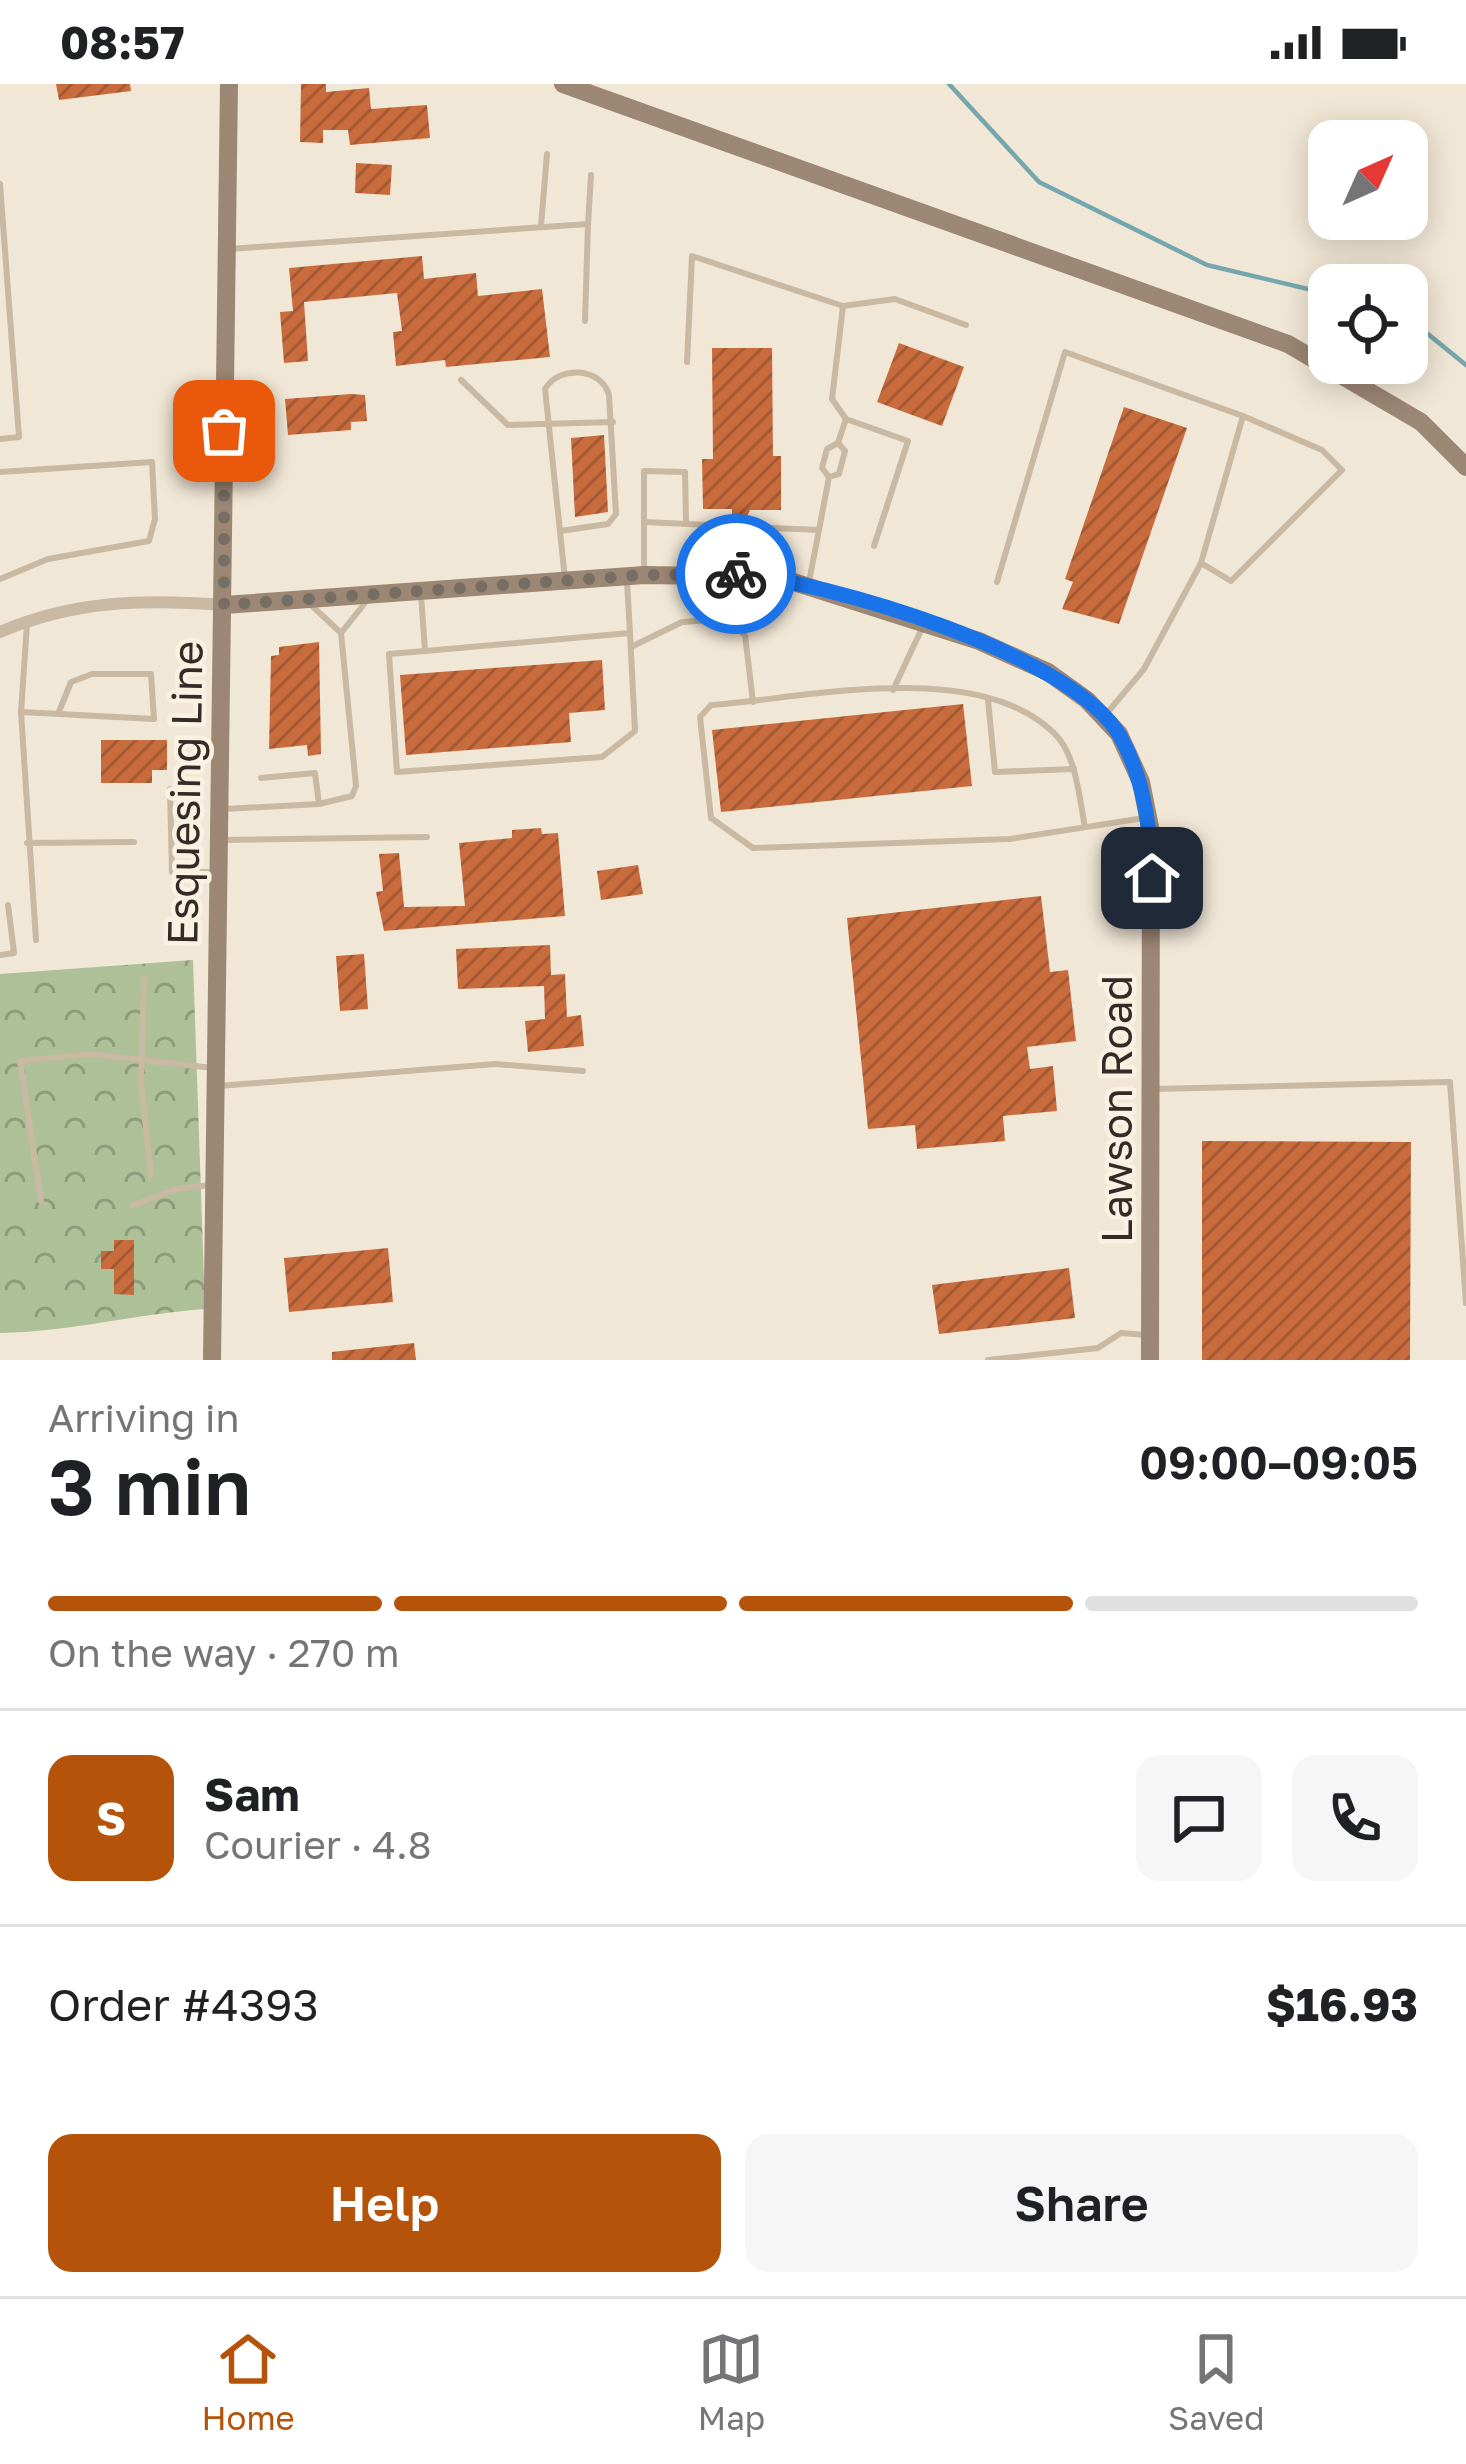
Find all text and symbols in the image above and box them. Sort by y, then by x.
text: 08:57 [60,15,184,69]
north arrow [1308,120,1428,240]
map controls [1308,120,1428,384]
button: locate [1308,264,1428,384]
pin [173,380,275,482]
icon: bag [191,398,257,464]
courier [676,514,796,634]
icon: bike [703,541,769,607]
street label: Esquesing Line [156,640,212,946]
pin [1101,827,1203,929]
icon: home [1119,845,1185,911]
street label: Lawson Road [1091,975,1141,1243]
text: Arriving in [48,1394,239,1441]
text: 09:00–09:05 [1139,1435,1418,1489]
text: 3 min [48,1439,251,1532]
text: On the way · 270 m [48,1629,399,1676]
button: chat [1136,1755,1262,1881]
button: phone [1292,1755,1418,1881]
text: Sam [204,1767,300,1821]
text: S [96,1791,126,1845]
text: Courier · 4.8 [204,1821,432,1868]
text: Order #4393 [48,1977,319,2031]
text: $16.93 [1266,1977,1418,2031]
button: Help [48,2134,721,2272]
button: Share [745,2134,1418,2272]
tab: Home [202,2326,295,2437]
tab: Map [698,2326,765,2437]
tab: Saved [1168,2326,1264,2437]

